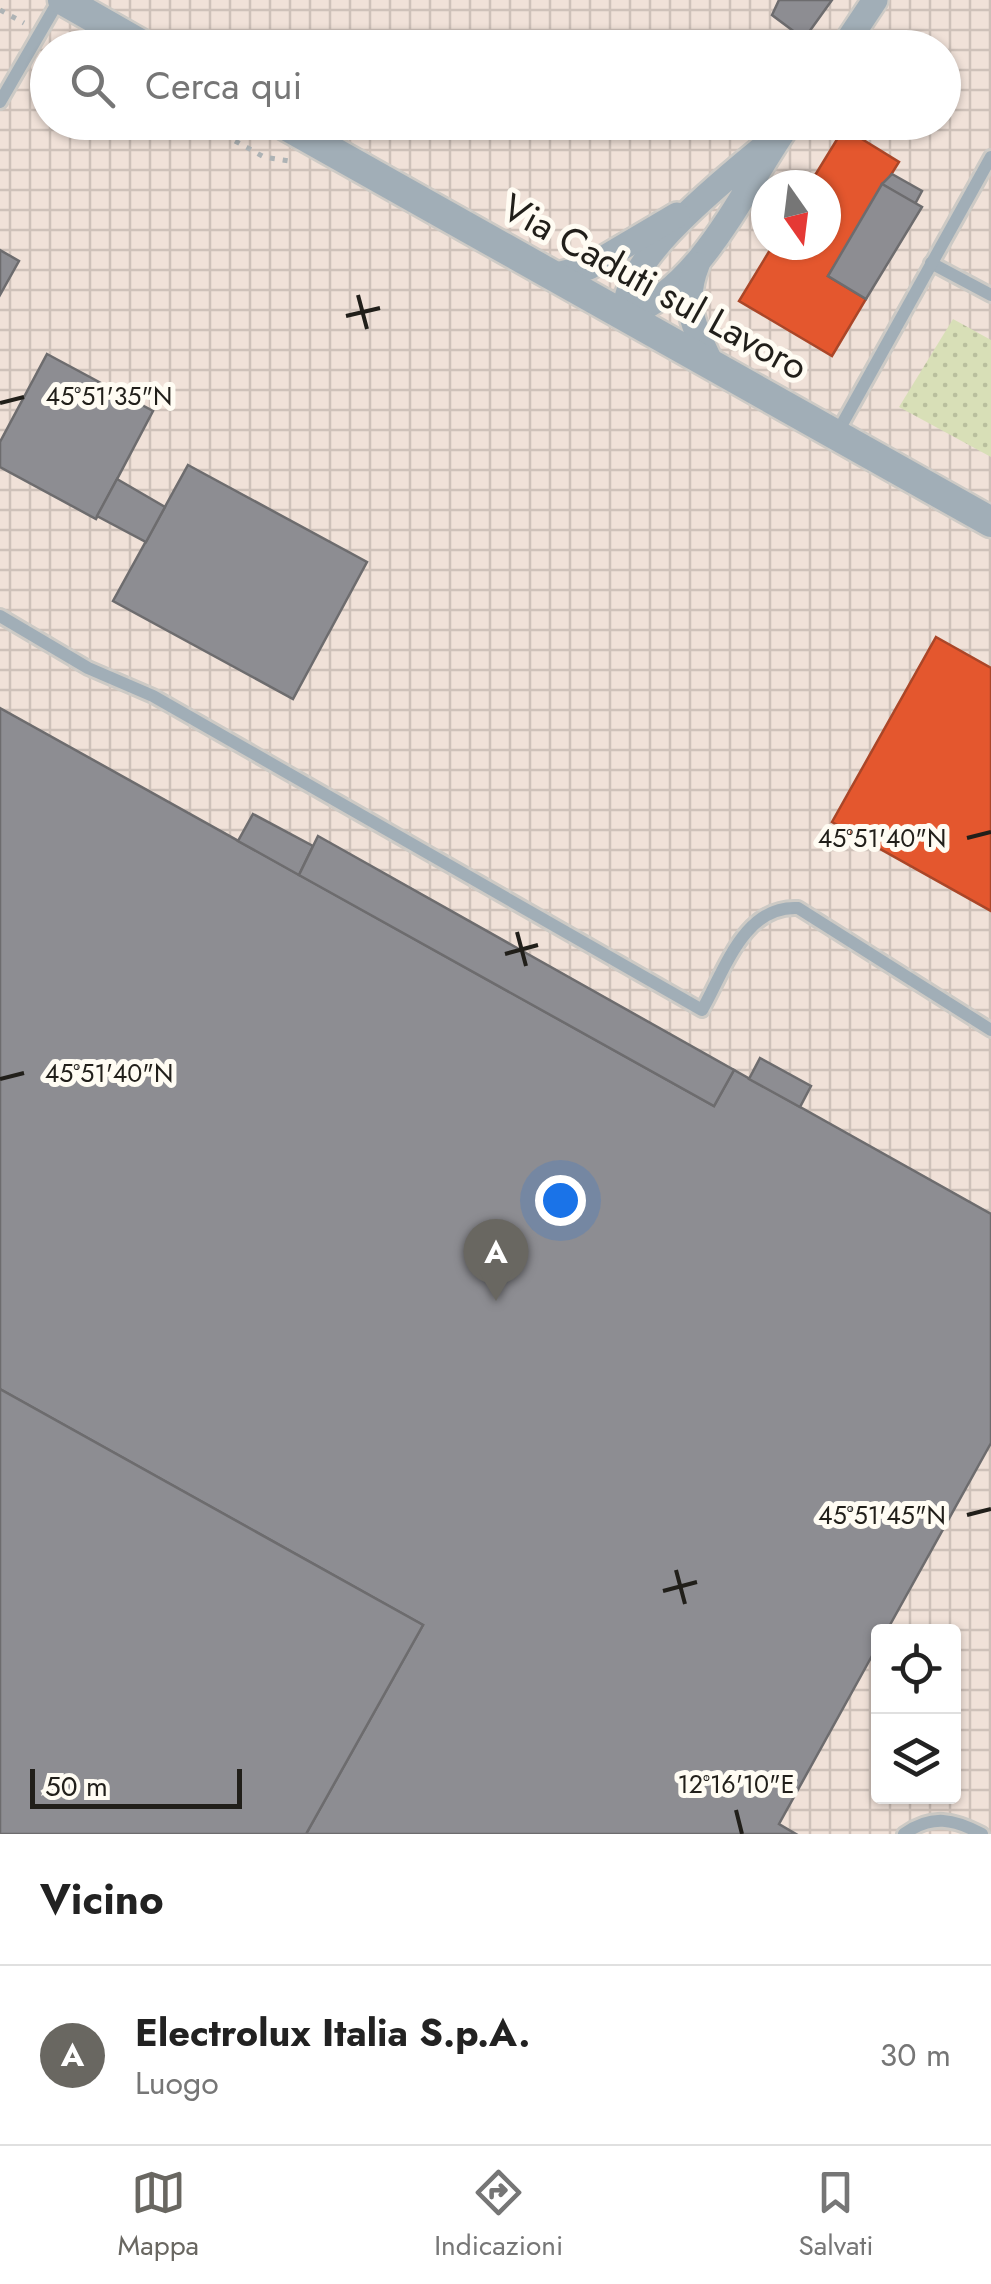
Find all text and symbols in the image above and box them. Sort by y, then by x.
search box [30,30,961,140]
icon: search [65,58,120,113]
text: Cerca qui [145,58,302,113]
north arrow [751,170,841,260]
street label: Via Caduti sul Lavoro [492,180,818,393]
text: 45°51'35"N [46,378,172,414]
text: 45°51'40"N [818,820,946,856]
text: 45°51'40"N [45,1055,173,1091]
your location [535,1175,586,1226]
pin: A [464,1218,528,1301]
text: 45°51'45"N [818,1497,946,1533]
map controls [871,1624,961,1804]
button: locate [871,1624,961,1714]
button: layers [871,1714,961,1804]
scale bar [30,1764,242,1808]
text: 50 m [45,1766,108,1807]
text: 12°16'10"E [678,1766,794,1802]
text: Vicino [40,1869,164,1930]
text: Electrolux Italia S.p.A. [135,2005,530,2060]
text: A [61,2032,84,2078]
text: 30 m [880,2032,951,2078]
text: Luogo [135,2060,219,2106]
tab: Mappa [118,2165,199,2266]
tab: Indicazioni [434,2165,563,2266]
tab: Salvati [798,2165,873,2266]

